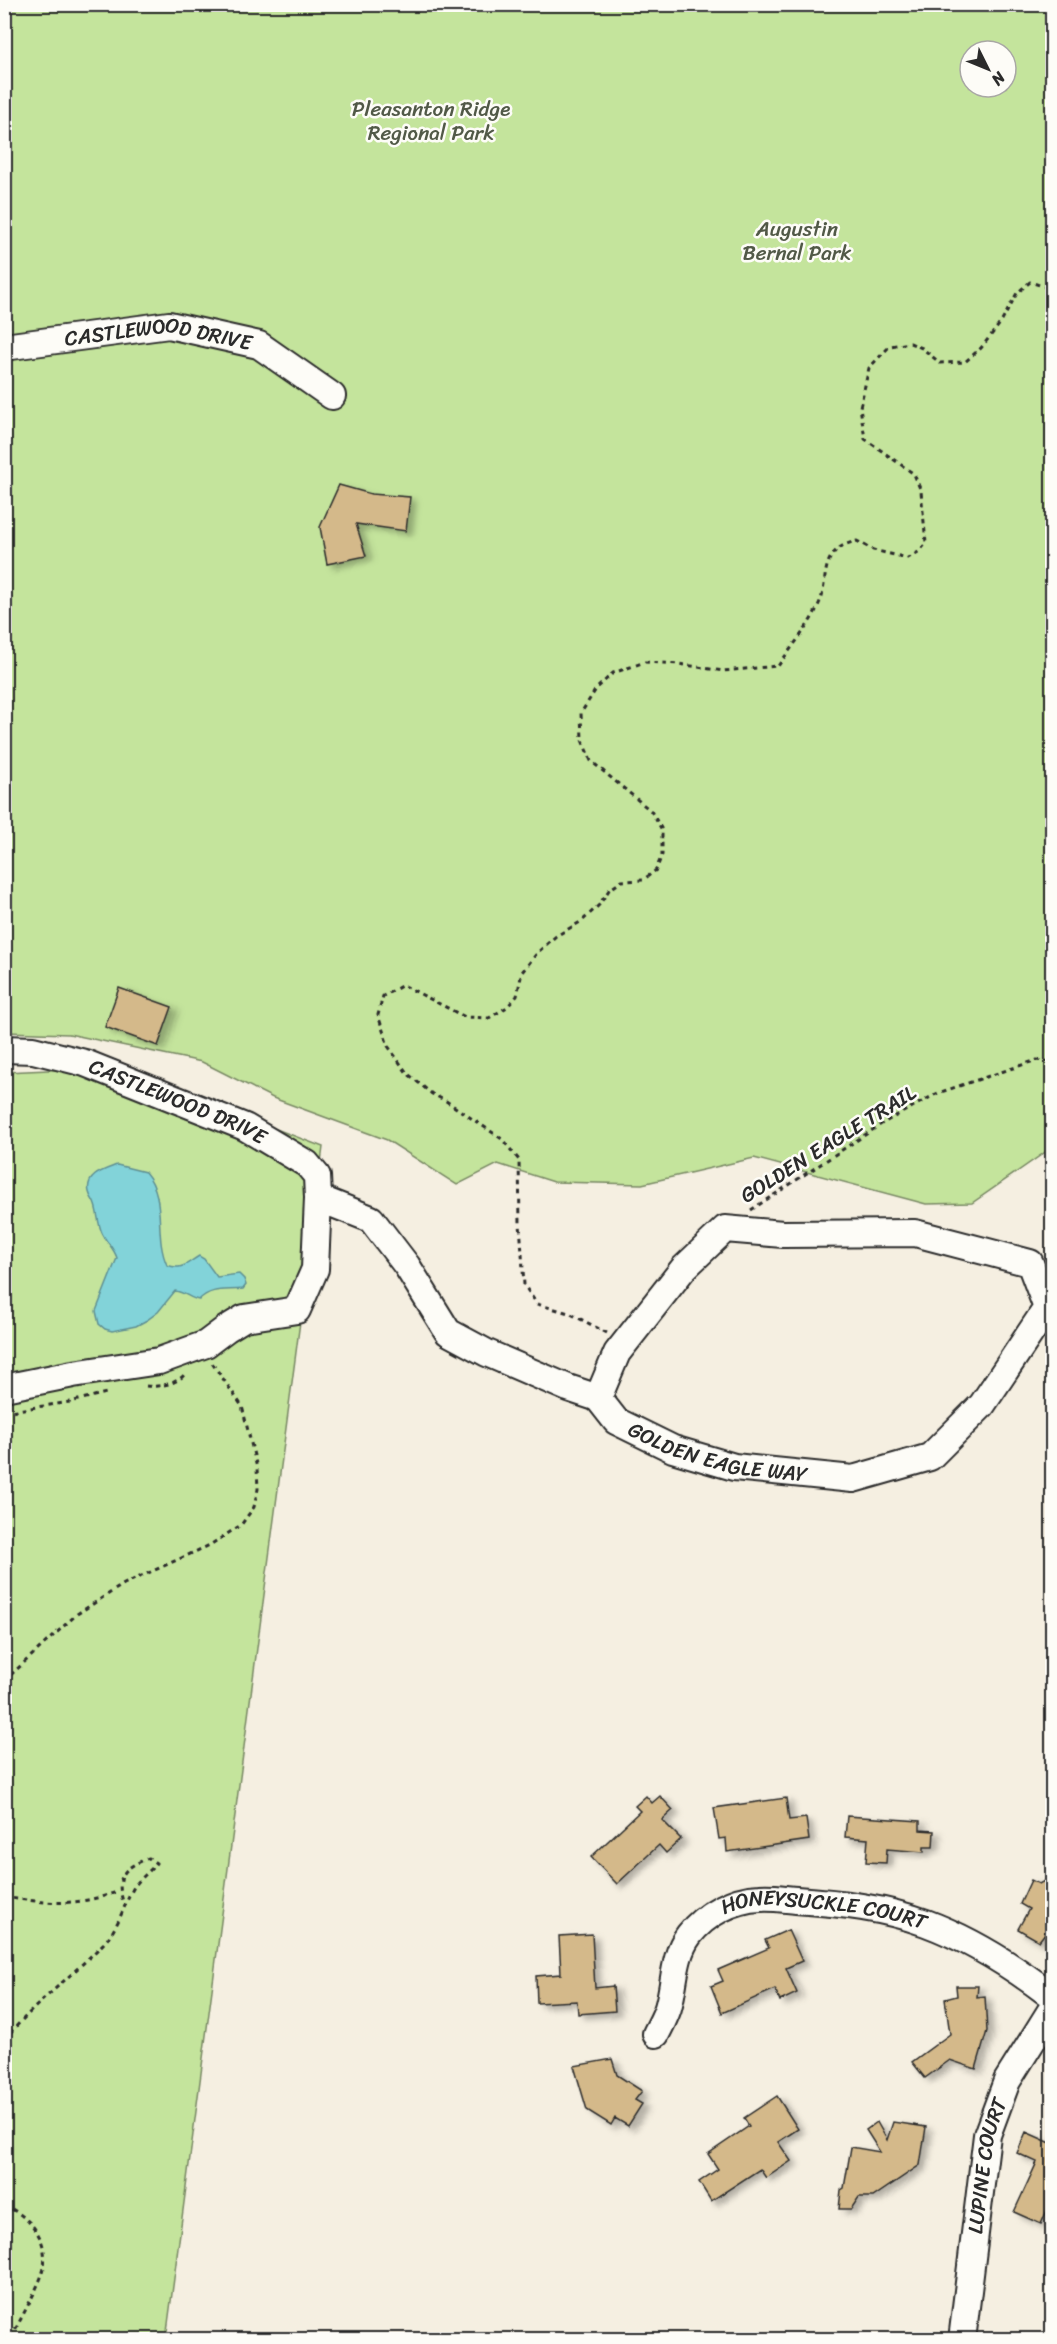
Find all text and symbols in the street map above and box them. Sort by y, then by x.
north arrow [958,39,1018,99]
text: N [984,64,1014,93]
park label: Pleasanton Ridge Regional Park [352,90,510,152]
park label: Augustin Bernal Park [742,210,852,272]
street label: CASTLEWOOD DRIVE [62,306,257,362]
street label: CASTLEWOOD DRIVE [83,1047,275,1156]
street label: GOLDEN EAGLE TRAIL [732,1074,924,1214]
street label: GOLDEN EAGLE WAY [621,1411,811,1493]
street label: HONEYSUCKLE COURT [714,1879,933,1941]
street label: LUPINE COURT [956,2091,1019,2236]

